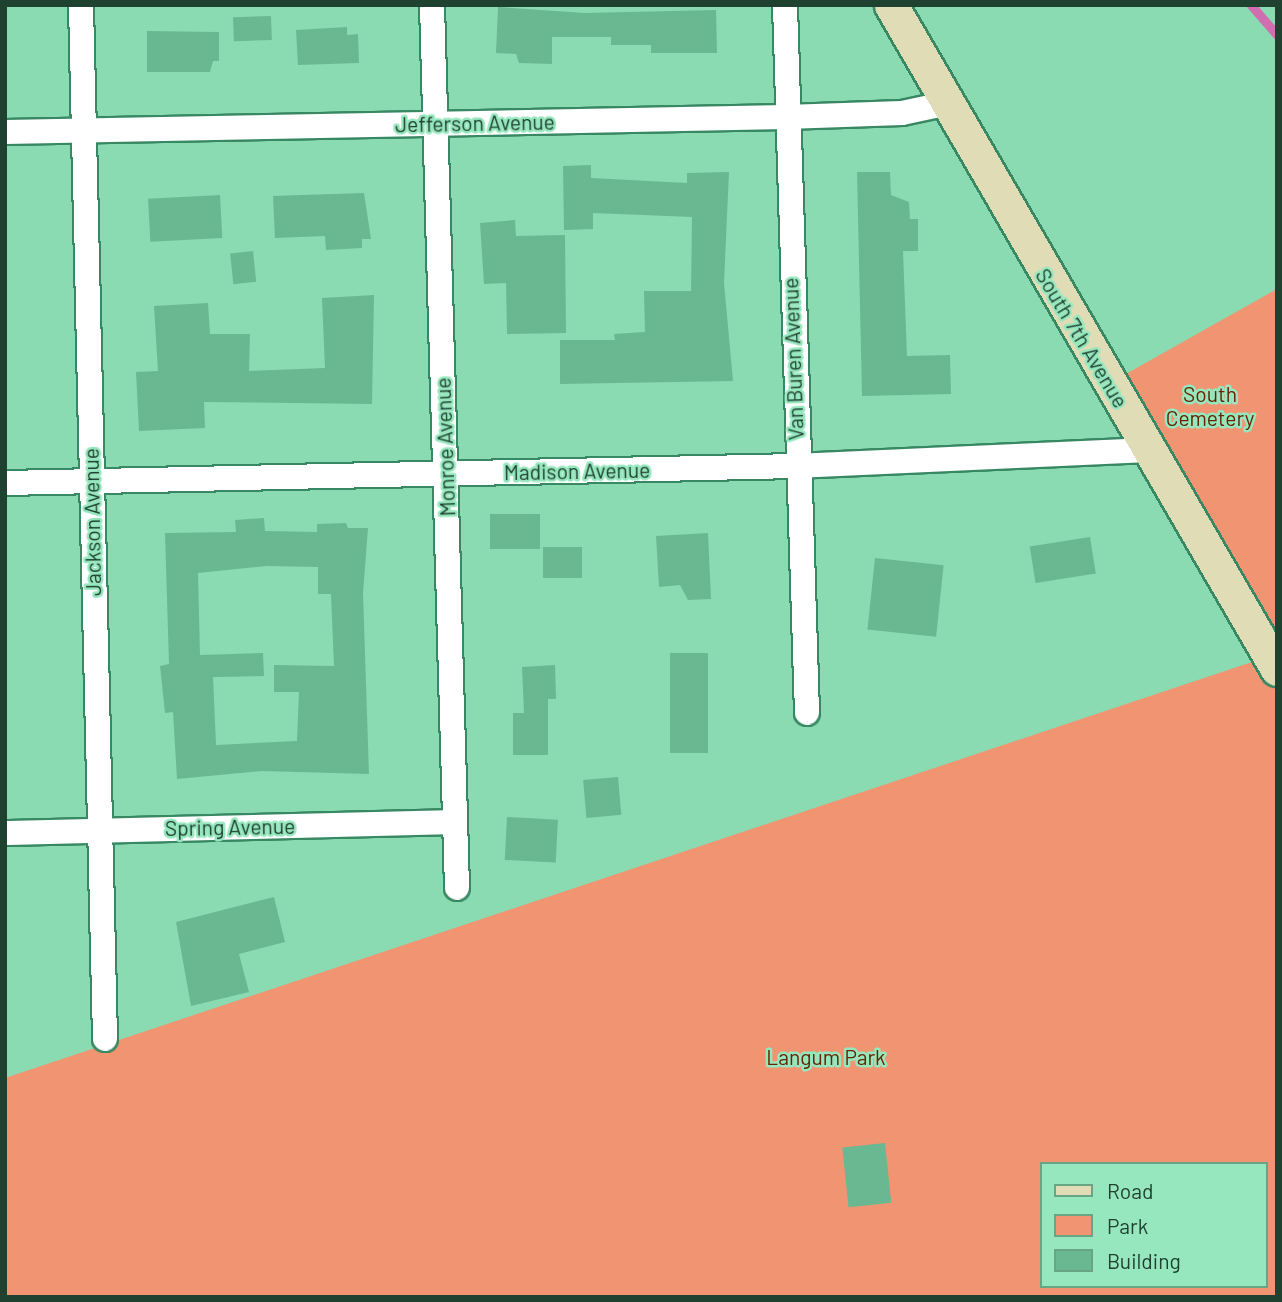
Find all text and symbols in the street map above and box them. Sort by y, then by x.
street label: Jefferson Avenue [395,109,555,137]
street label: South 7th Avenue [1031,264,1133,412]
street label: Van Buren Avenue [778,277,808,441]
street label: Monroe Avenue [430,377,460,517]
park label: South Cemetery [1166,381,1254,431]
street label: Jackson Avenue [78,448,106,596]
street label: Madison Avenue [504,457,650,485]
street label: Spring Avenue [165,813,295,841]
park label: Langum Park [766,1044,886,1070]
legend [1040,1162,1268,1288]
text: Road [1107,1178,1153,1203]
text: Park [1107,1213,1148,1238]
text: Building [1107,1248,1181,1273]

